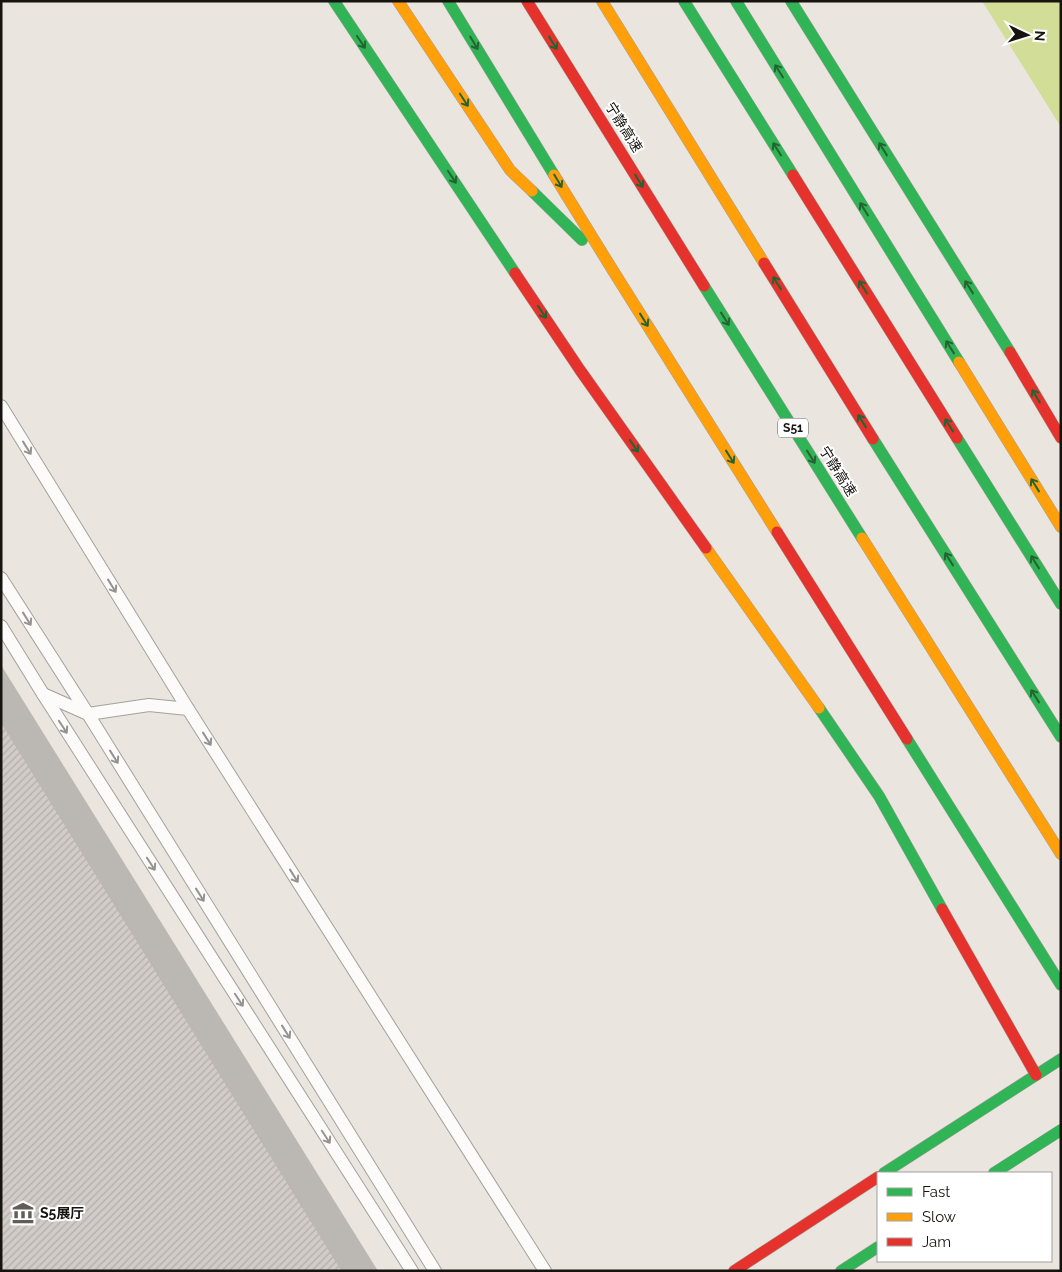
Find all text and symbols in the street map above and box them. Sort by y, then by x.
north arrow [1002,10,1052,60]
text: N [1032,30,1048,42]
one-way arrow [356,35,366,49]
one-way arrow [469,35,479,49]
one-way arrow [549,35,559,49]
one-way arrow [773,64,783,78]
one-way arrow [459,93,469,107]
street label: 宁静高速 [602,99,646,155]
one-way arrow [771,142,781,156]
one-way arrow [878,142,888,156]
one-way arrow [446,170,457,184]
one-way arrow [634,173,644,187]
one-way arrow [554,174,564,188]
one-way arrow [859,202,869,216]
one-way arrow [771,276,781,290]
one-way arrow [857,280,867,294]
one-way arrow [963,280,973,294]
one-way arrow [537,305,547,319]
one-way arrow [720,311,730,325]
one-way arrow [639,312,649,326]
one-way arrow [944,340,954,354]
one-way arrow [1030,390,1040,404]
one-way arrow [857,414,867,428]
road number: S51 [778,418,808,438]
one-way arrow [943,418,953,432]
one-way arrow [629,439,639,453]
one-way arrow [22,440,32,454]
street label: 宁静高速 [816,443,860,499]
one-way arrow [806,449,816,463]
one-way arrow [725,450,735,464]
one-way arrow [1030,479,1040,493]
one-way arrow [943,552,953,566]
one-way arrow [1030,556,1040,570]
one-way arrow [108,579,118,593]
one-way arrow [23,612,33,626]
one-way arrow [1030,690,1040,704]
one-way arrow [59,719,69,733]
one-way arrow [202,732,212,746]
one-way arrow [110,749,120,763]
one-way arrow [146,856,156,870]
one-way arrow [289,869,299,883]
one-way arrow [196,887,206,901]
one-way arrow [234,993,244,1007]
one-way arrow [282,1025,292,1039]
one-way arrow [322,1130,332,1144]
legend [877,1172,1052,1262]
text: Fast [922,1183,950,1201]
museum icon: S5展厅 [10,1200,36,1226]
place label: S5展厅 [40,1205,84,1221]
text: Slow [922,1208,956,1226]
text: Jam [922,1233,951,1251]

